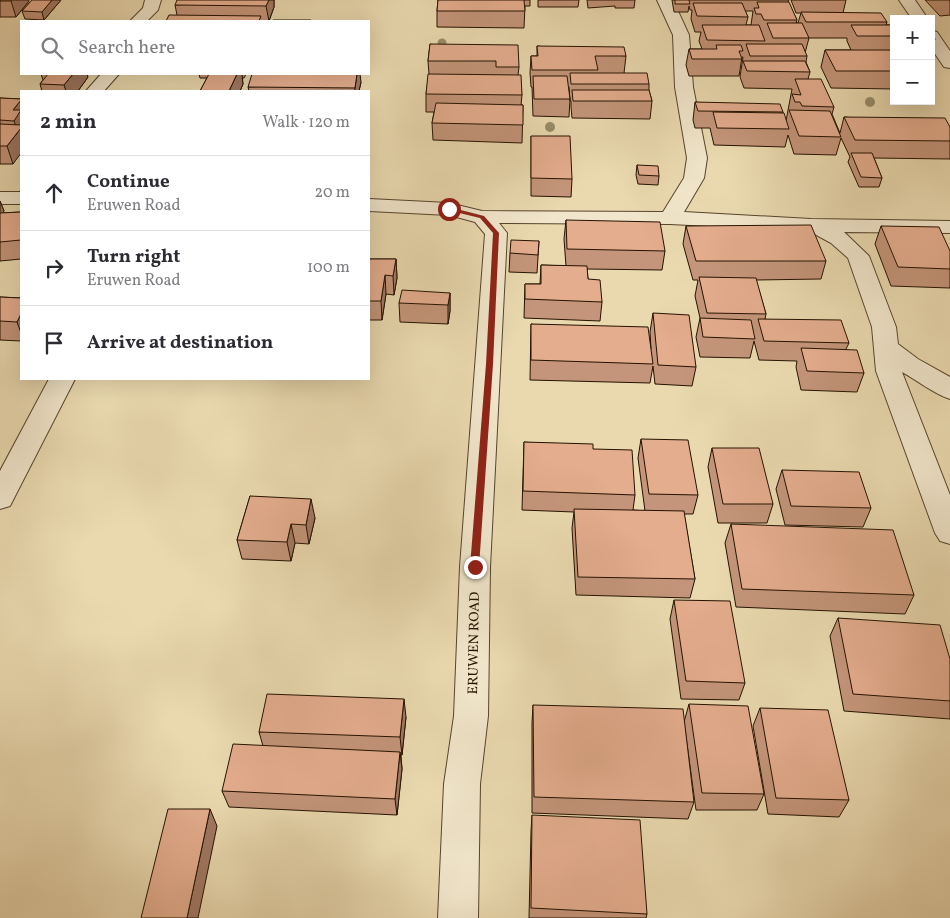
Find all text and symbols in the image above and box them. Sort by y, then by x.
map controls [890,15,935,105]
button: + [890,15,935,60]
search box [20,20,370,75]
icon: search [38,34,66,62]
text: Search here [78,35,175,61]
button: − [890,60,935,105]
text: 2 min [40,108,97,137]
text: Walk · 120 m [262,112,350,134]
text: Continue [87,169,170,195]
icon: ahead [40,179,68,207]
text: 20 m [315,182,350,204]
text: Eruwen Road [87,195,181,217]
route start [438,198,461,221]
text: Turn right [87,244,180,270]
icon: right [40,254,68,282]
text: 100 m [307,257,350,279]
text: Eruwen Road [87,270,181,292]
icon: arrive [40,329,68,357]
text: Arrive at destination [87,330,273,356]
route end [464,556,487,579]
street label: ERUWEN ROAD [464,592,485,695]

